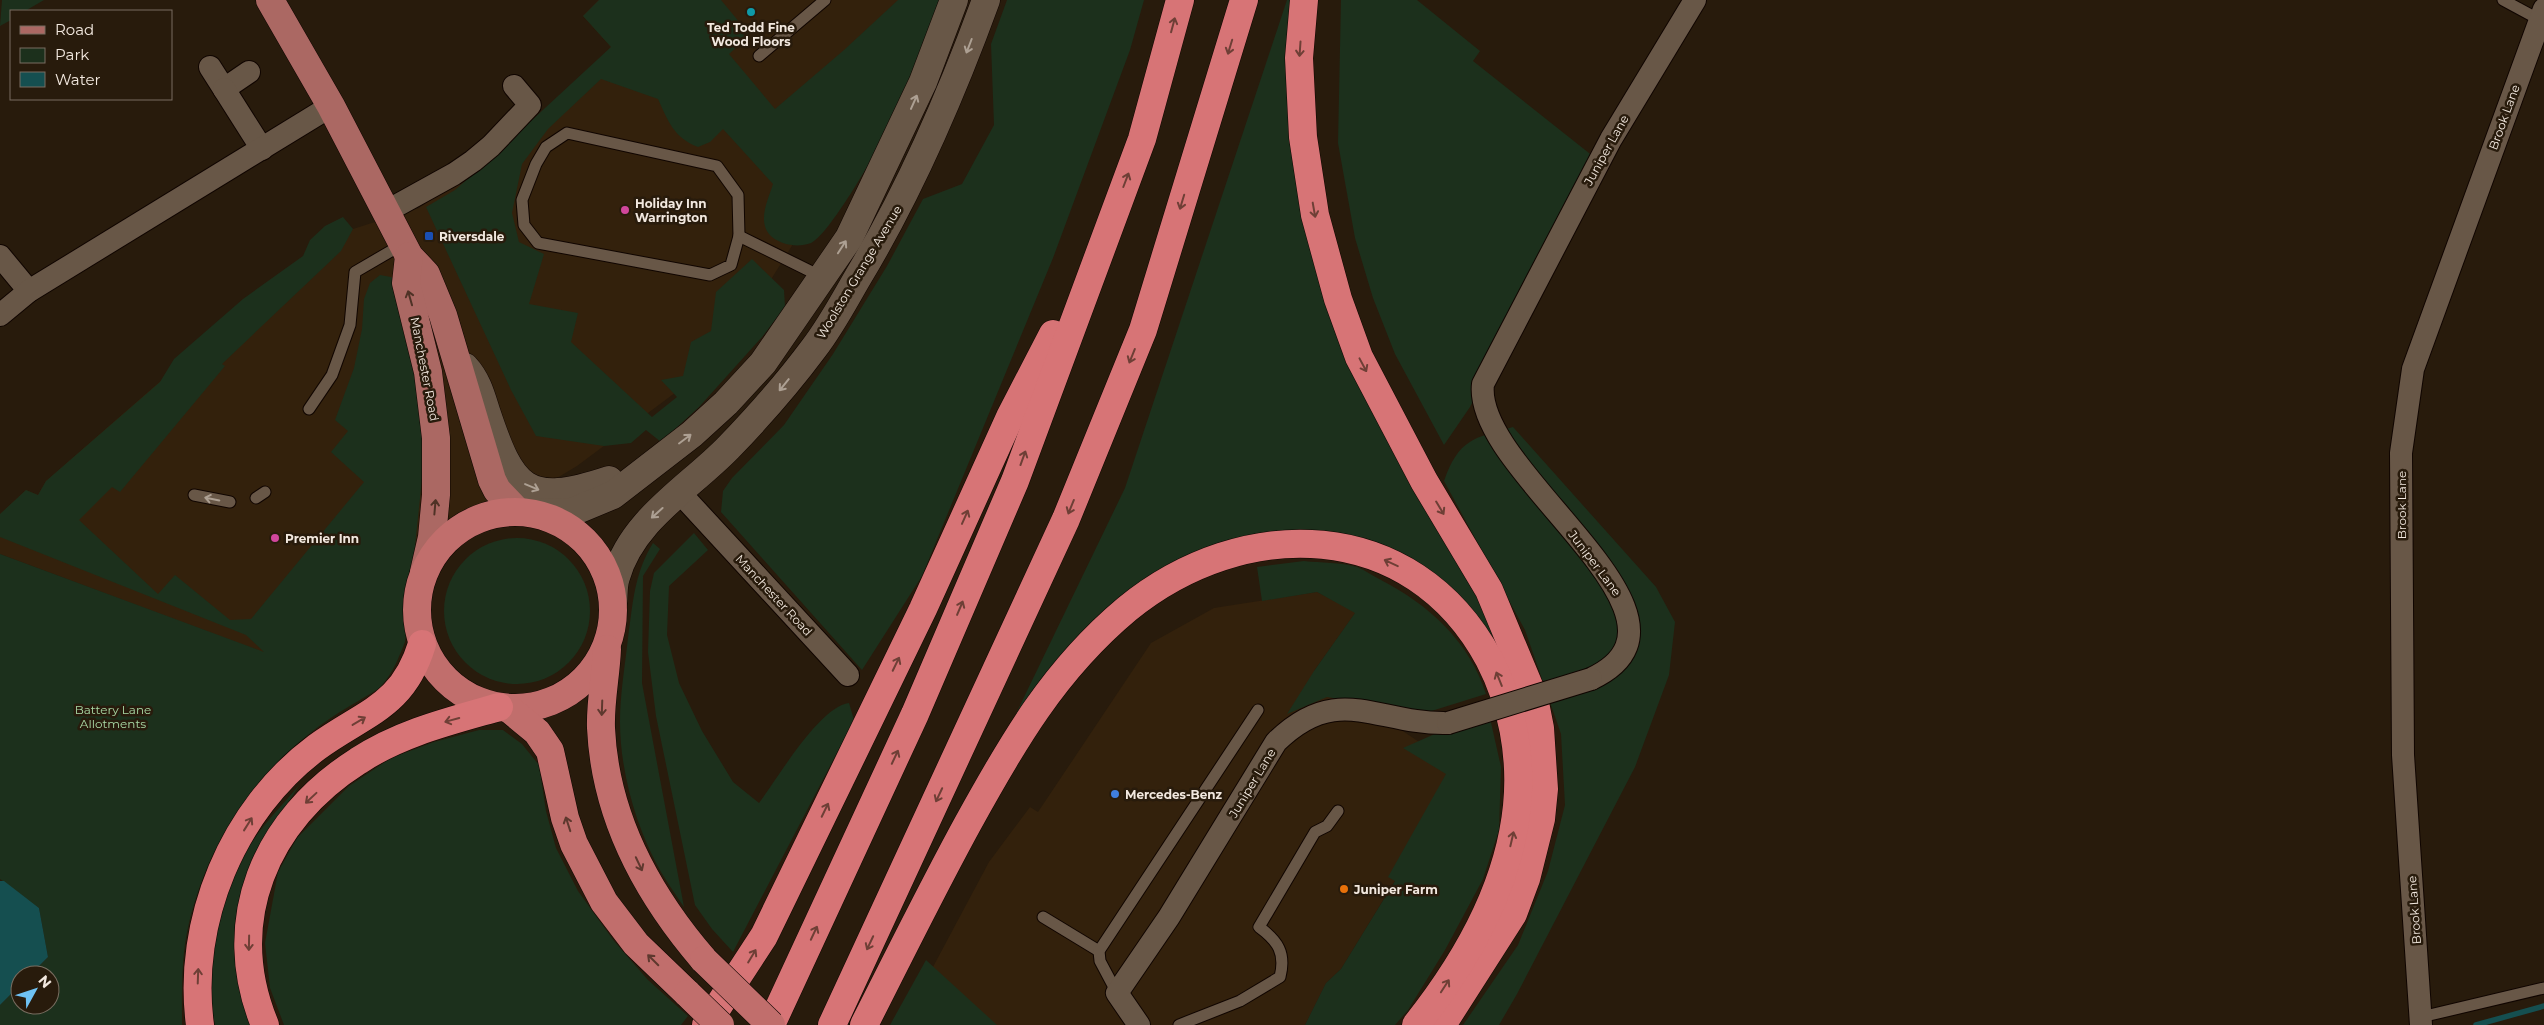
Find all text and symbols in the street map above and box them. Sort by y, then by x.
marker: Ted Todd Fine Wood Floors [745,6,757,18]
legend [10,10,172,100]
one-way arrow [1169,17,1179,33]
text: Road [55,20,94,39]
place label: Ted Todd Fine Wood Floors [707,20,795,49]
one-way arrow [964,38,973,53]
one-way arrow [1225,38,1235,54]
one-way arrow [1296,40,1305,56]
text: Park [55,45,89,64]
text: Water [55,70,101,89]
street label: Brook Lane [2485,82,2523,152]
one-way arrow [910,95,919,110]
street label: Juniper Lane [1580,112,1632,189]
one-way arrow [1122,173,1131,188]
one-way arrow [1177,194,1187,210]
place label: Holiday Inn Warrington [635,196,707,225]
one-way arrow [1309,202,1319,218]
street label: Woolston Grange Avenue [813,203,905,341]
marker: Holiday Inn Warrington [619,204,631,216]
place label: Riversdale [439,229,505,244]
marker: Riversdale [423,230,435,242]
one-way arrow [838,241,848,255]
one-way arrow [405,290,415,306]
street label: Manchester Road [408,316,442,422]
one-way arrow [1127,349,1136,364]
one-way arrow [1358,357,1368,372]
one-way arrow [778,379,789,392]
one-way arrow [678,434,691,445]
one-way arrow [1019,451,1028,466]
street label: Brook Lane [2394,471,2409,539]
one-way arrow [524,483,539,493]
one-way arrow [205,494,221,503]
one-way arrow [430,499,440,515]
one-way arrow [1065,499,1075,514]
one-way arrow [1436,500,1446,514]
one-way arrow [651,507,664,519]
one-way arrow [961,510,970,525]
street label: Juniper Lane [1565,526,1625,599]
place label: Premier Inn [285,531,359,546]
marker: Premier Inn [269,532,281,544]
street label: Manchester Road [732,551,816,639]
one-way arrow [1384,558,1399,567]
one-way arrow [956,601,966,616]
one-way arrow [892,657,901,672]
one-way arrow [1494,672,1503,687]
one-way arrow [597,700,606,716]
park label: Battery Lane Allotments [75,702,151,731]
one-way arrow [352,715,366,725]
one-way arrow [444,716,460,726]
street label: Juniper Lane [1225,746,1279,821]
one-way arrow [891,750,901,765]
one-way arrow [934,787,943,802]
place label: Mercedes-Benz [1125,787,1223,802]
marker: Mercedes-Benz [1109,788,1121,800]
one-way arrow [304,792,317,804]
one-way arrow [820,803,830,818]
one-way arrow [562,816,572,832]
one-way arrow [242,817,253,831]
one-way arrow [1508,831,1517,847]
one-way arrow [635,856,644,871]
street label: Brook Lane [2404,875,2424,945]
place label: Juniper Farm [1353,882,1438,897]
marker: Juniper Farm [1338,883,1350,895]
one-way arrow [809,926,819,941]
one-way arrow [244,934,254,951]
one-way arrow [865,935,875,950]
one-way arrow [748,949,758,963]
one-way arrow [647,954,659,966]
north arrow [10,965,60,1015]
one-way arrow [193,969,203,985]
text: N [34,972,55,992]
one-way arrow [1440,979,1450,993]

